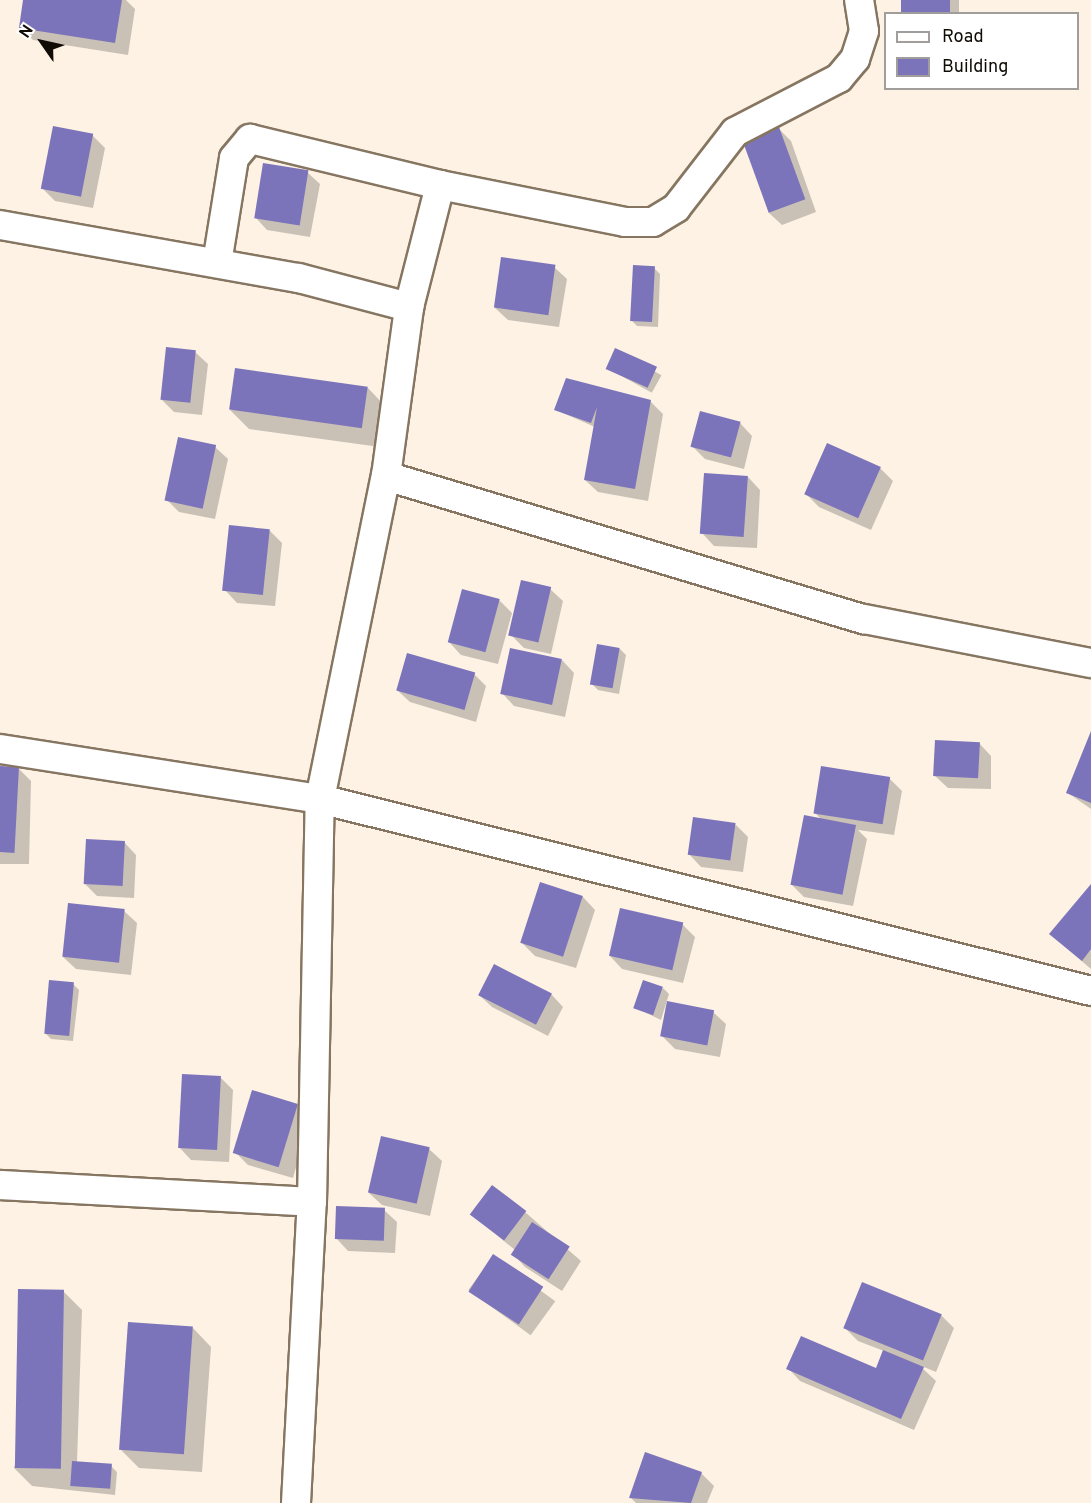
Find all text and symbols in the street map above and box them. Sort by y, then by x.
north arrow [12,12,72,72]
legend [884,12,1079,90]
text: N [16,22,39,42]
text: Road [942,26,984,49]
text: Building [942,56,1008,79]

